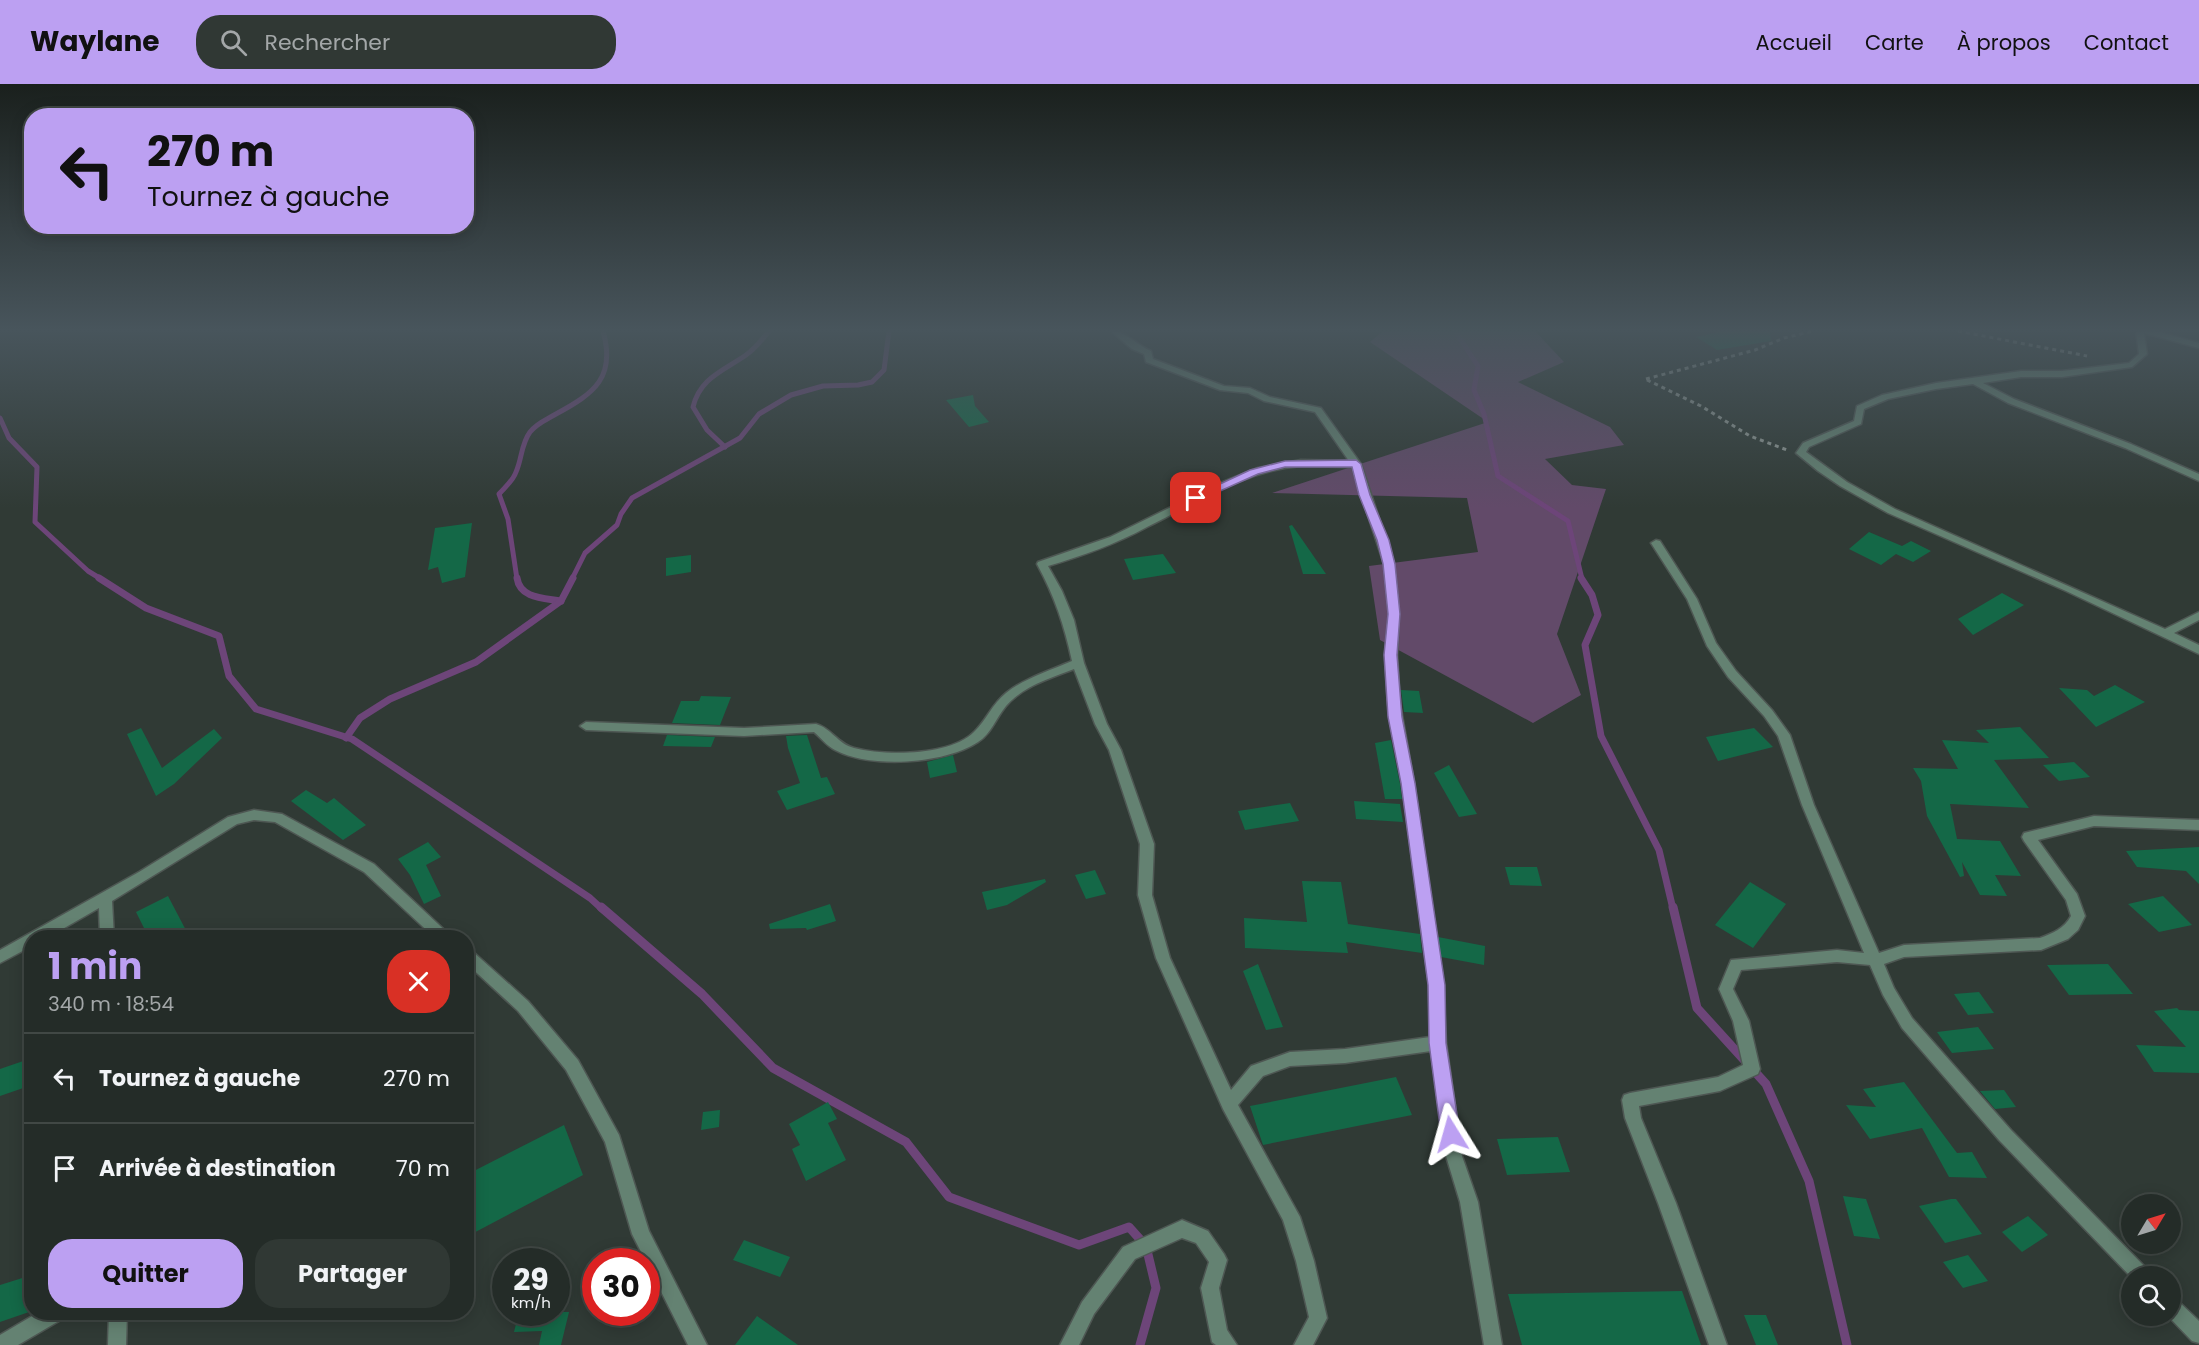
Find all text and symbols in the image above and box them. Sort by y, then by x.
search box [196,15,616,69]
text: Waylane [30,22,160,61]
icon: search [217,26,250,59]
text: Rechercher [265,27,390,58]
text: Accueil [1755,28,1832,57]
text: Carte [1865,28,1924,57]
text: À propos [1957,28,2051,57]
text: Contact [2084,28,2169,57]
text: 270 m [147,122,274,181]
icon: left [48,132,126,210]
text: Tournez à gauche [147,178,389,215]
pin [1170,472,1221,523]
icon: arrive [1179,481,1212,514]
text: 1 min [48,941,142,992]
button: close [387,950,450,1013]
text: 340 m · 18:54 [48,990,174,1018]
icon: left [48,1062,81,1095]
text: Tournez à gauche [99,1063,300,1094]
text: 270 m [383,1063,450,1094]
position arrow [1419,1102,1483,1166]
icon: arrive [48,1152,81,1185]
text: Arrivée à destination [99,1153,336,1184]
text: 70 m [396,1153,450,1184]
north arrow [2121,1194,2181,1254]
map controls [2121,1194,2181,1326]
button: Quitter [48,1239,243,1308]
button: Partager [255,1239,450,1308]
speed limit sign: 30 [582,1248,660,1326]
text: 29 [513,1258,549,1301]
button: search [2121,1266,2181,1326]
text: km/h [511,1292,551,1313]

